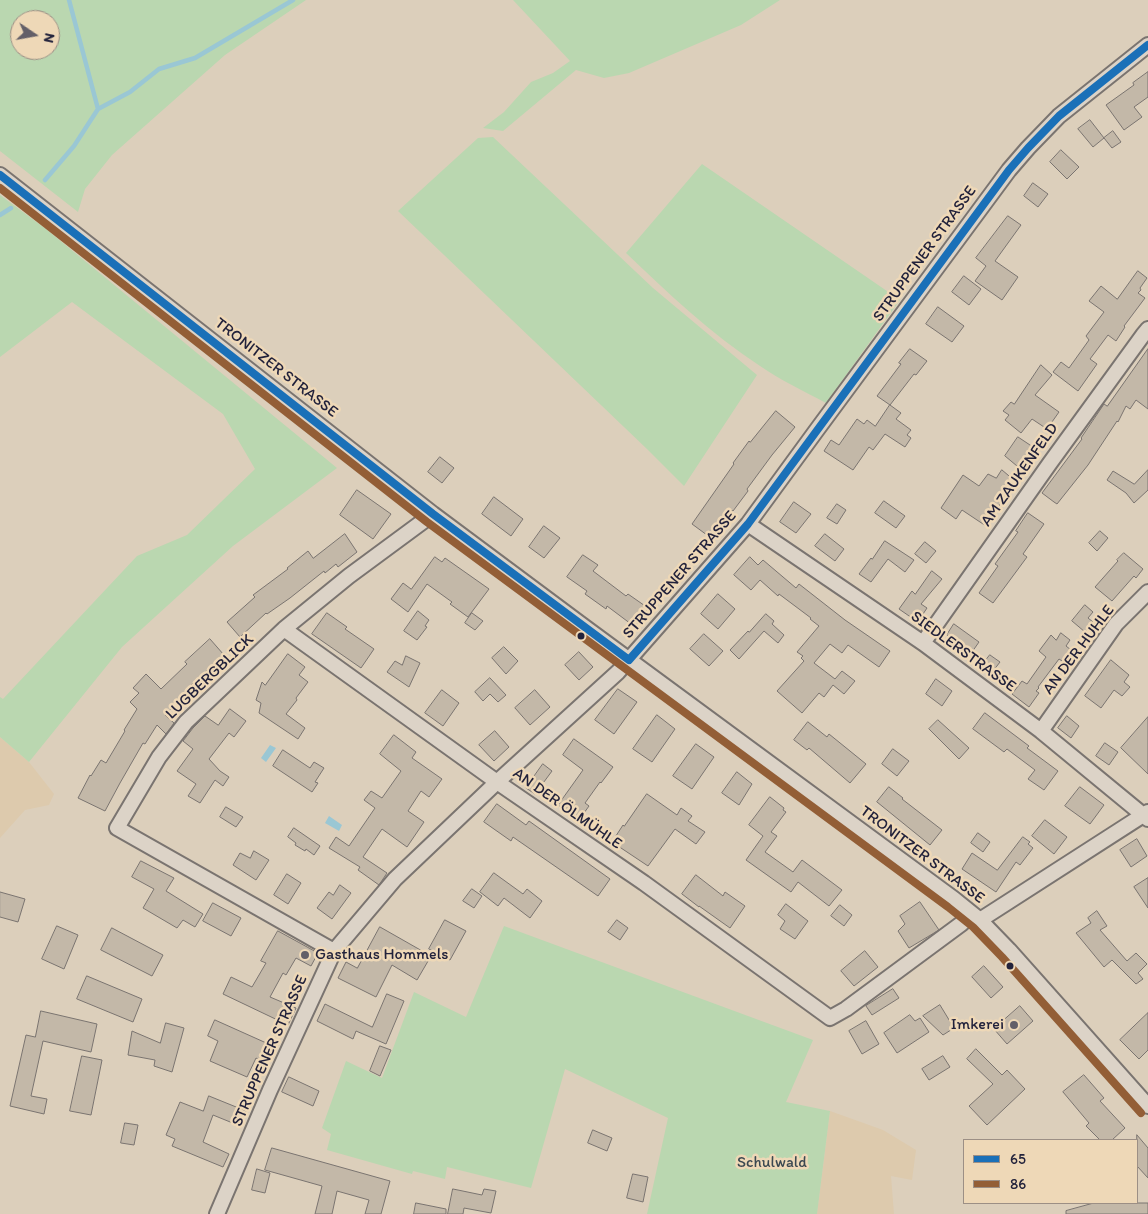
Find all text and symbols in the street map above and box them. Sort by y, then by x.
north arrow [10,10,60,60]
text: N [40,32,58,44]
street label: STRUPPENER STRASSE [869,182,981,326]
street label: TRONITZER STRASSE [211,314,341,422]
street label: AM ZAUKENFELD [977,420,1063,530]
street label: STRUPPENER STRASSE [619,507,741,643]
street label: AN DER HUHLE [1039,601,1119,699]
street label: SIEDLERSTRASSE [907,607,1019,697]
street label: LUGBERGBLICK [162,630,258,724]
unlabelled marker [576,631,586,641]
street label: AN DER ÖLMÜHLE [509,764,625,854]
street label: TRONITZER STRASSE [856,802,988,908]
place label: Gasthaus Hommels [315,945,448,965]
marker: Gasthaus Hommels [299,949,311,961]
unlabelled marker [1005,961,1015,971]
street label: STRUPPENER STRASSE [228,972,312,1130]
place label: Imkerei [951,1015,1004,1035]
marker: Imkerei [1008,1019,1020,1031]
legend [963,1139,1138,1204]
text: 65 [1010,1150,1026,1168]
park label: Schulwald [737,1153,807,1173]
text: 86 [1010,1175,1026,1193]

